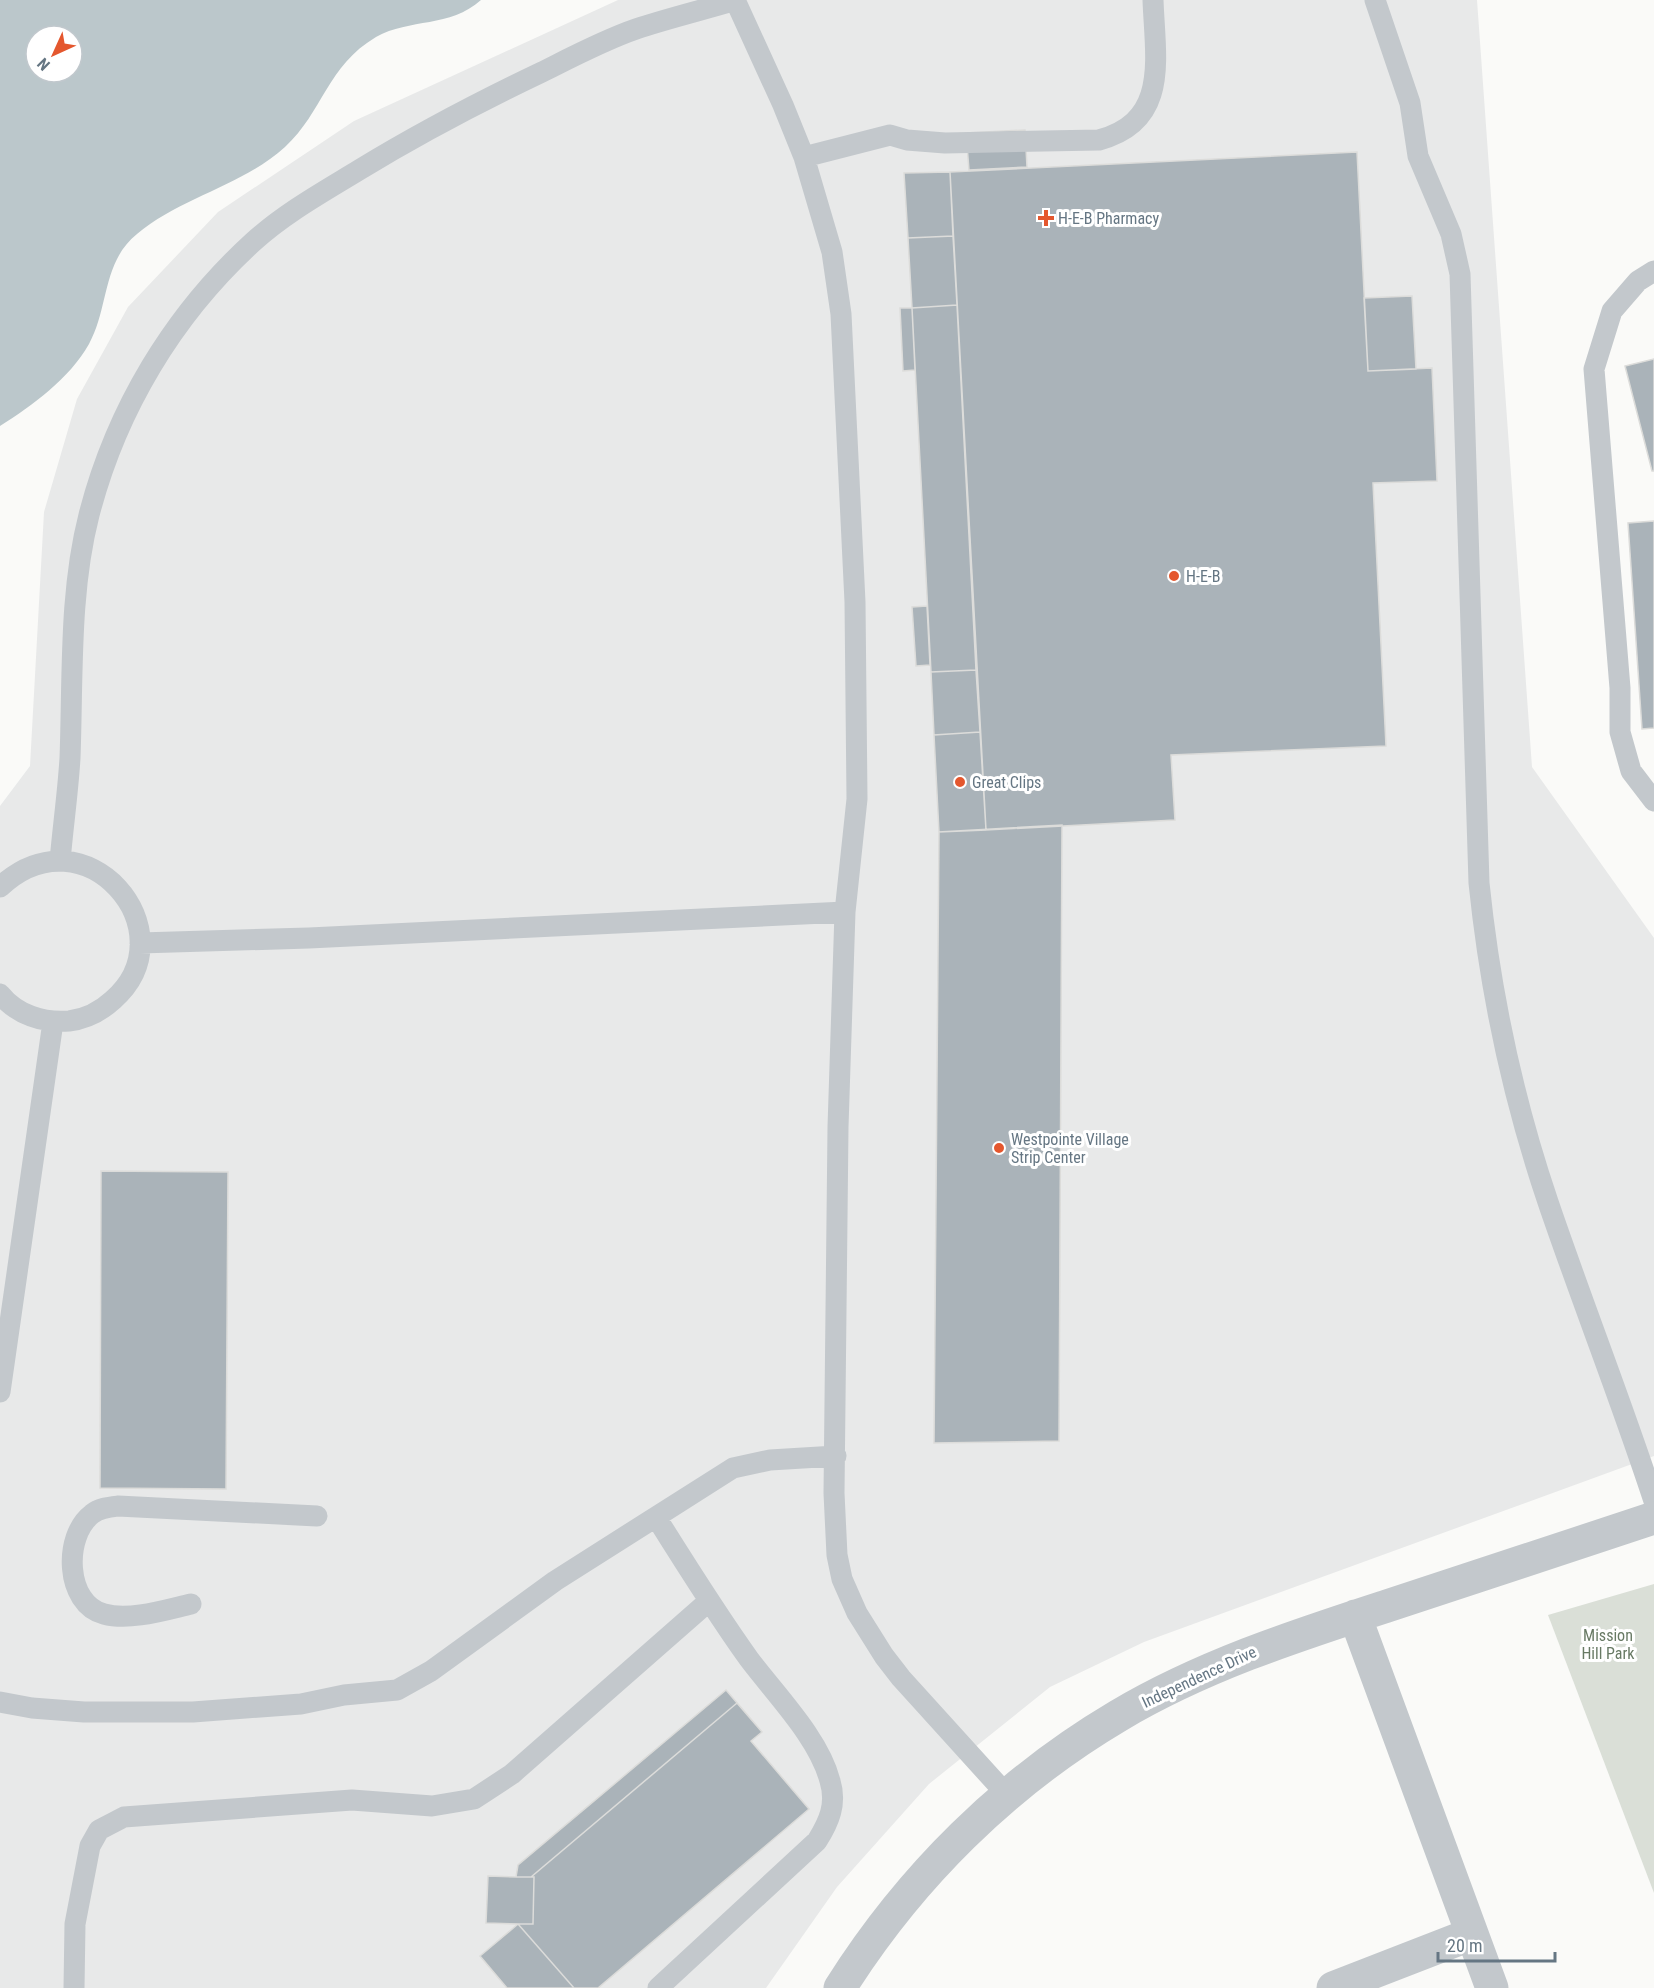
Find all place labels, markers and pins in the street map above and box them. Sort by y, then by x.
place label: H-E-B Pharmacy [1058,209,1159,228]
marker: H-E-B Pharmacy [1039,211,1053,225]
place label: H-E-B [1186,567,1221,586]
marker: H-E-B [1167,569,1181,583]
place label: Great Clips [972,773,1041,792]
marker: Great Clips [953,775,967,789]
place label: Westpointe Village Strip Center [1011,1130,1129,1167]
marker: Westpointe Village Strip Center [992,1141,1006,1155]

